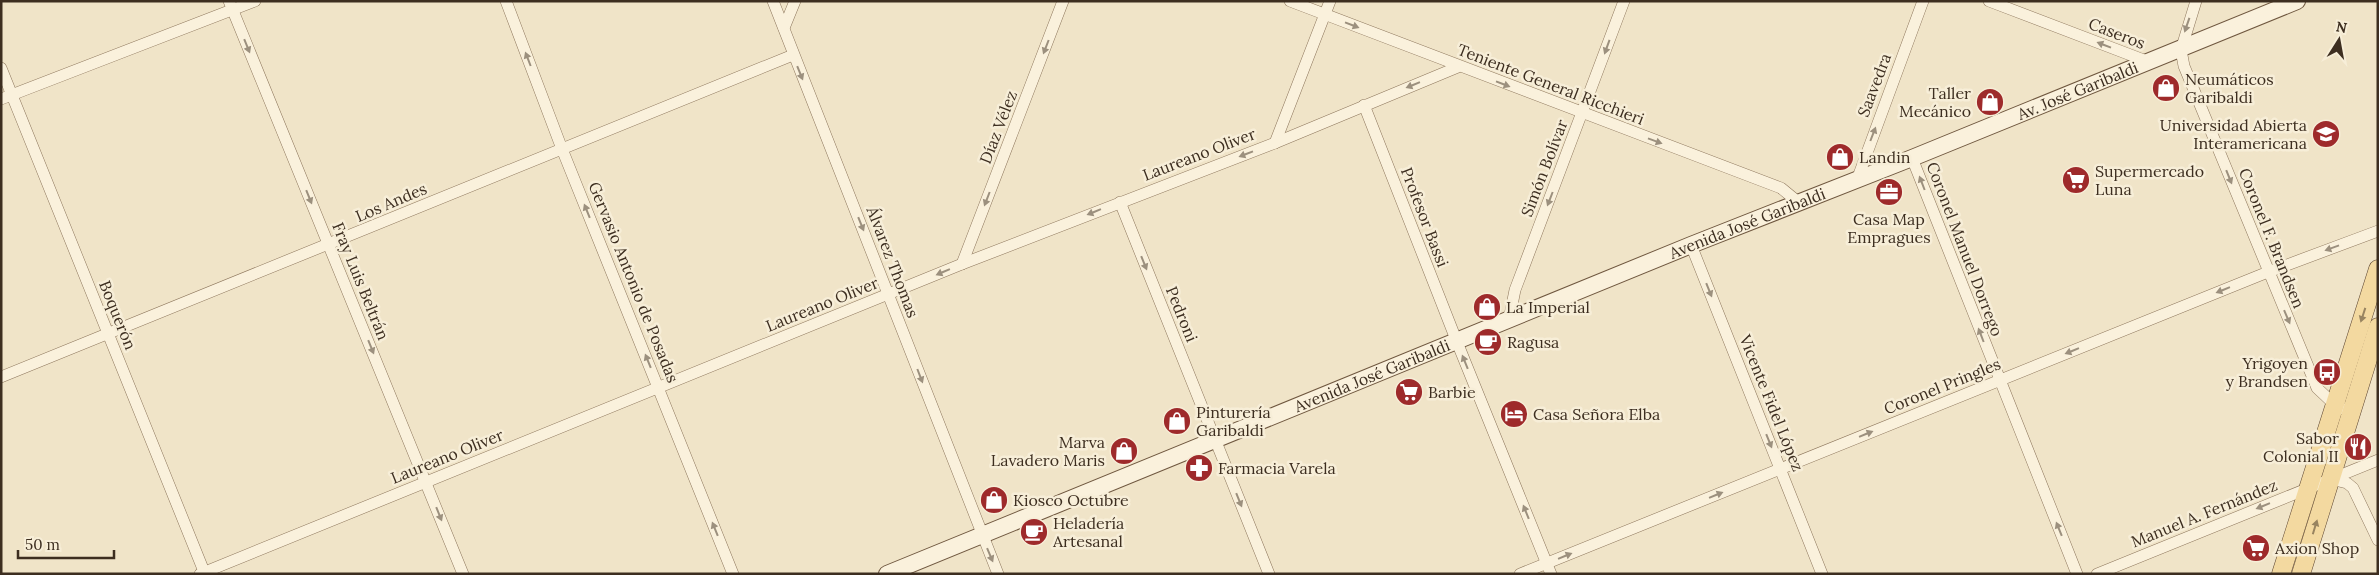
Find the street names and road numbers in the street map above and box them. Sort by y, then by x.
street label: Caseros [2086,13,2148,53]
street label: Teniente General Ricchieri [1455,39,1647,129]
street label: Saavedra [1853,50,1895,120]
street label: Av. José Garibaldi [2013,57,2141,124]
street label: Díaz Vélez [975,88,1021,166]
street label: Simón Bolívar [1516,117,1572,219]
street label: Laureano Oliver [1140,123,1258,185]
street label: Coronel Manuel Dorrego [1923,159,2007,339]
street label: Profesor Bassi [1397,164,1453,270]
street label: Coronel F. Brandsen [2235,165,2309,311]
street label: Los Andes [352,178,430,226]
street label: Gervasio Antonio de Posadas [585,179,683,385]
street label: Avenida José Garibaldi [1665,183,1828,263]
street label: Álvarez Thomas [862,203,923,320]
street label: Fray Luis Beltrán [328,219,394,343]
street label: Laureano Oliver [763,272,881,336]
street label: Boquerón [95,278,141,353]
street label: Pedroni [1162,283,1202,345]
street label: Vicente Fidel López [1735,331,1809,474]
street label: Avenida José Garibaldi [1290,335,1453,417]
street label: Coronel Pringles [1881,353,2003,419]
street label: Laureano Oliver [388,424,506,488]
street label: Manuel A. Fernández [2128,475,2280,551]

